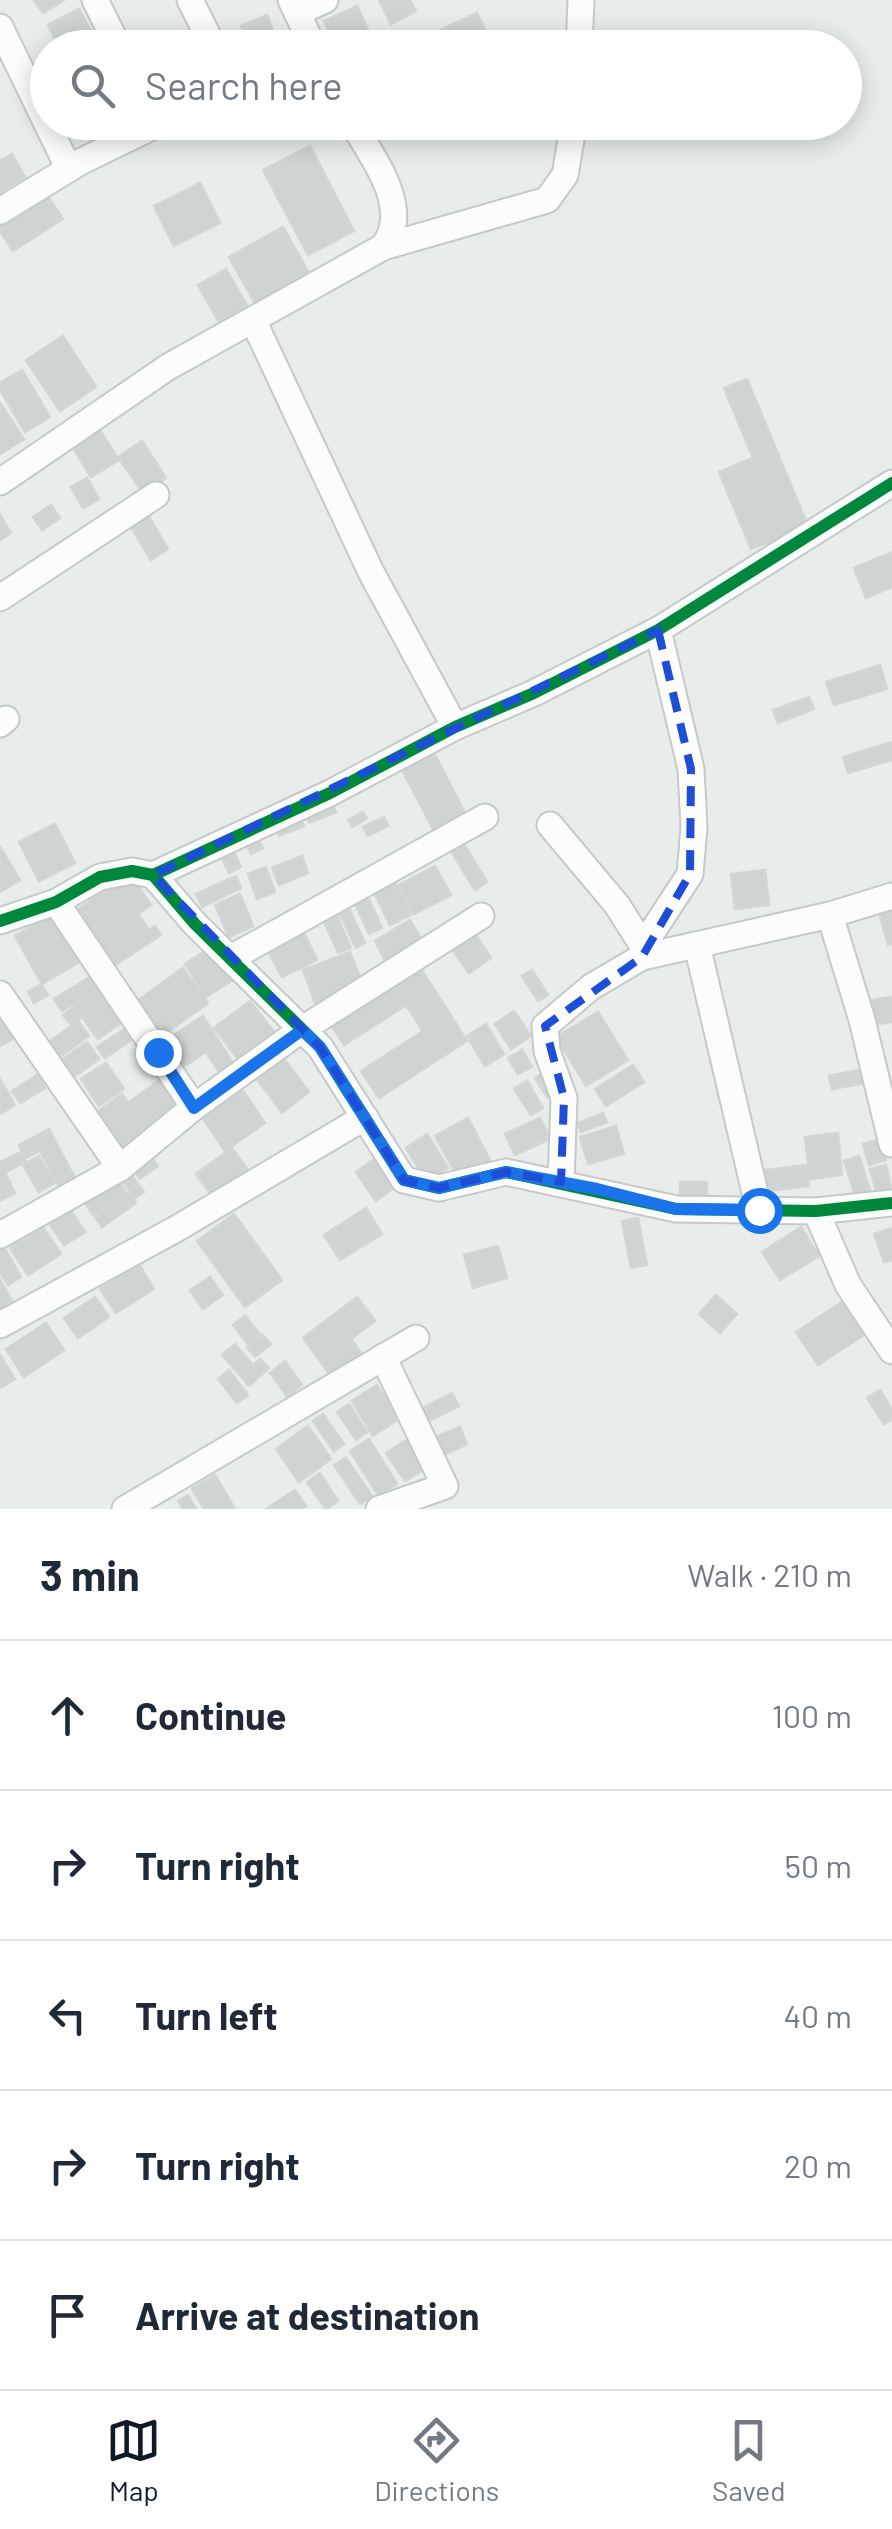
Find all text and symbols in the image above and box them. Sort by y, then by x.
search box [30,30,862,140]
icon: search [65,58,120,113]
text: Search here [145,62,343,108]
route end [136,1030,182,1076]
route start [737,1188,783,1234]
text: 3 min [40,1549,140,1599]
text: Walk · 210 m [687,1555,852,1593]
icon: ahead [40,1688,95,1743]
text: Continue [135,1692,286,1738]
text: 100 m [772,1696,852,1734]
icon: right [40,1838,95,1893]
text: Turn right [135,1842,300,1888]
text: 50 m [785,1846,852,1884]
icon: left [40,1988,95,2043]
text: Turn left [135,1992,278,2038]
text: 40 m [783,1996,852,2034]
icon: right [40,2138,95,2193]
text: Turn right [135,2142,300,2188]
text: 20 m [784,2146,852,2184]
icon: arrive [40,2288,95,2343]
text: Arrive at destination [135,2292,480,2338]
tab: Map [106,2413,161,2507]
tab: Directions [374,2413,499,2507]
tab: Saved [712,2413,786,2507]

